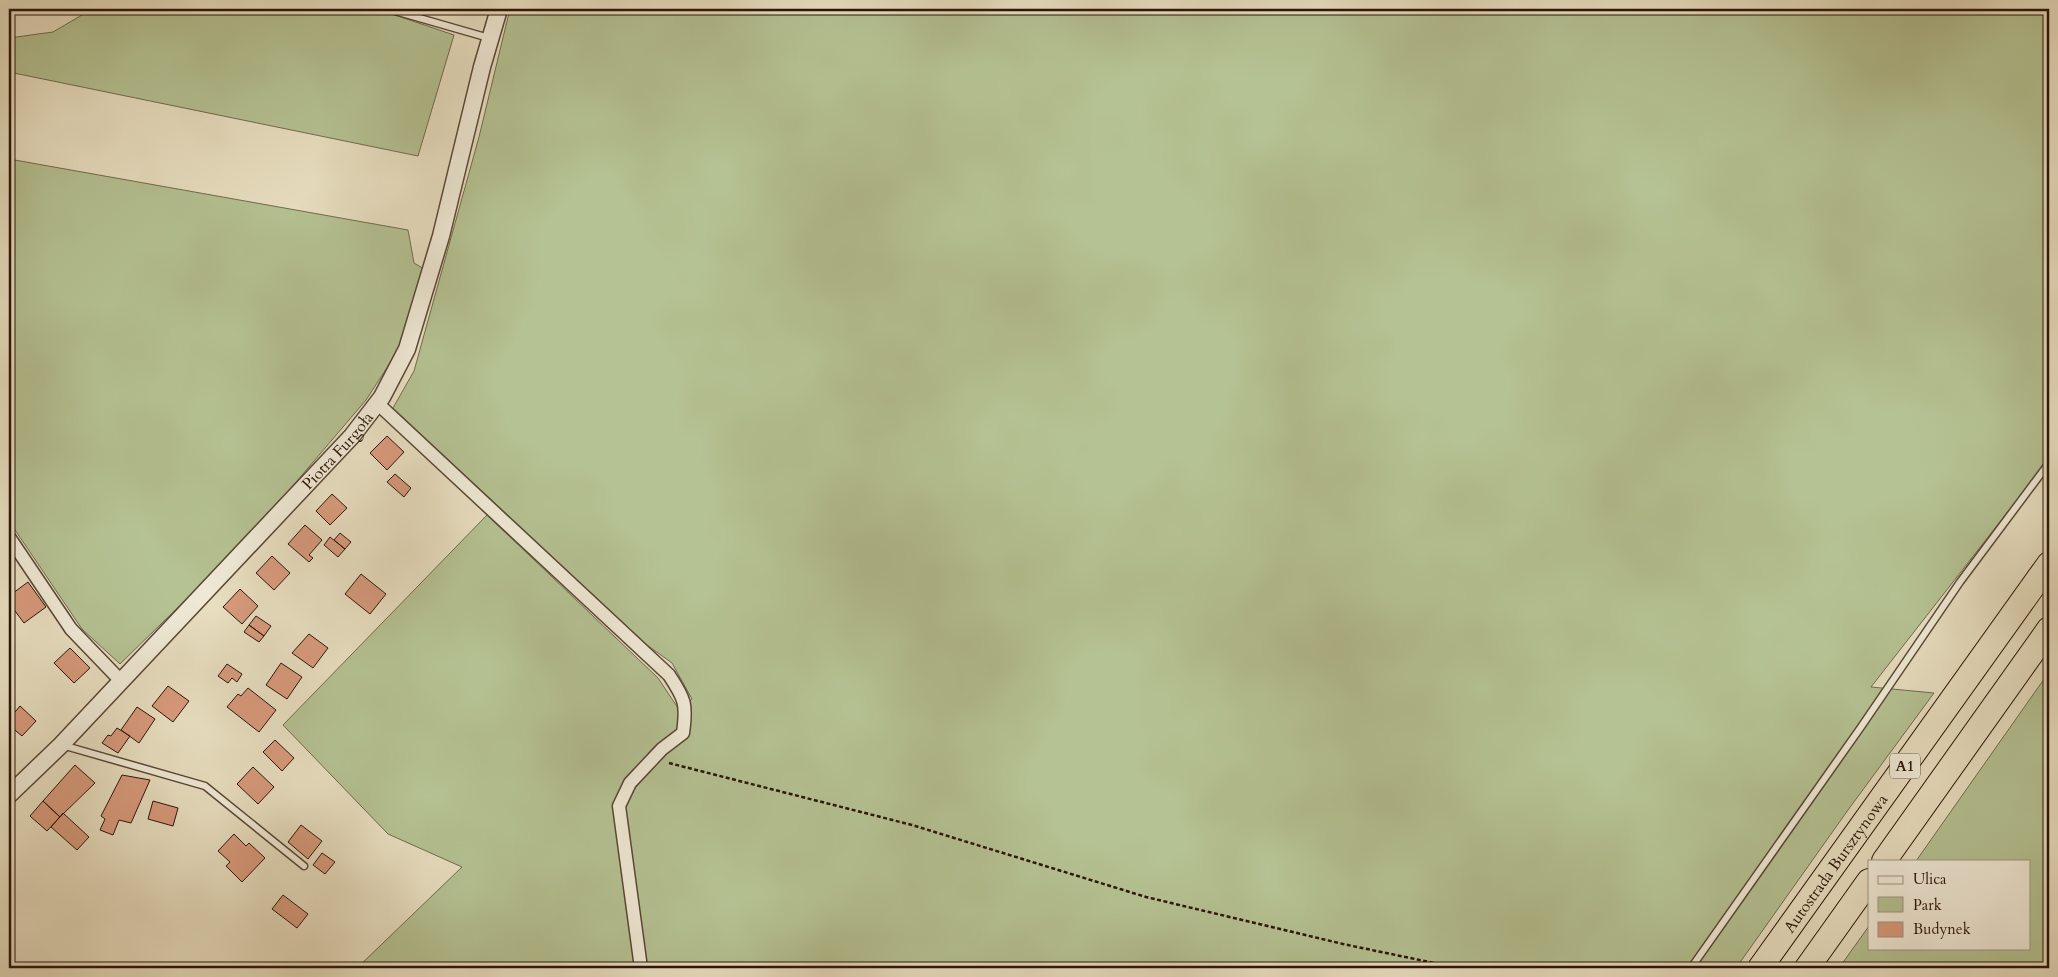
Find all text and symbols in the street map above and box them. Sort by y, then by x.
street label: Piotra Furgoła [297,408,379,495]
road number: A1 [1890,754,1920,778]
street label: Autostrada Bursztynowa [1779,790,1893,938]
legend [1868,860,2030,950]
text: Ulica [1913,869,1947,889]
text: Park [1913,895,1942,915]
text: Budynek [1913,919,1971,939]

